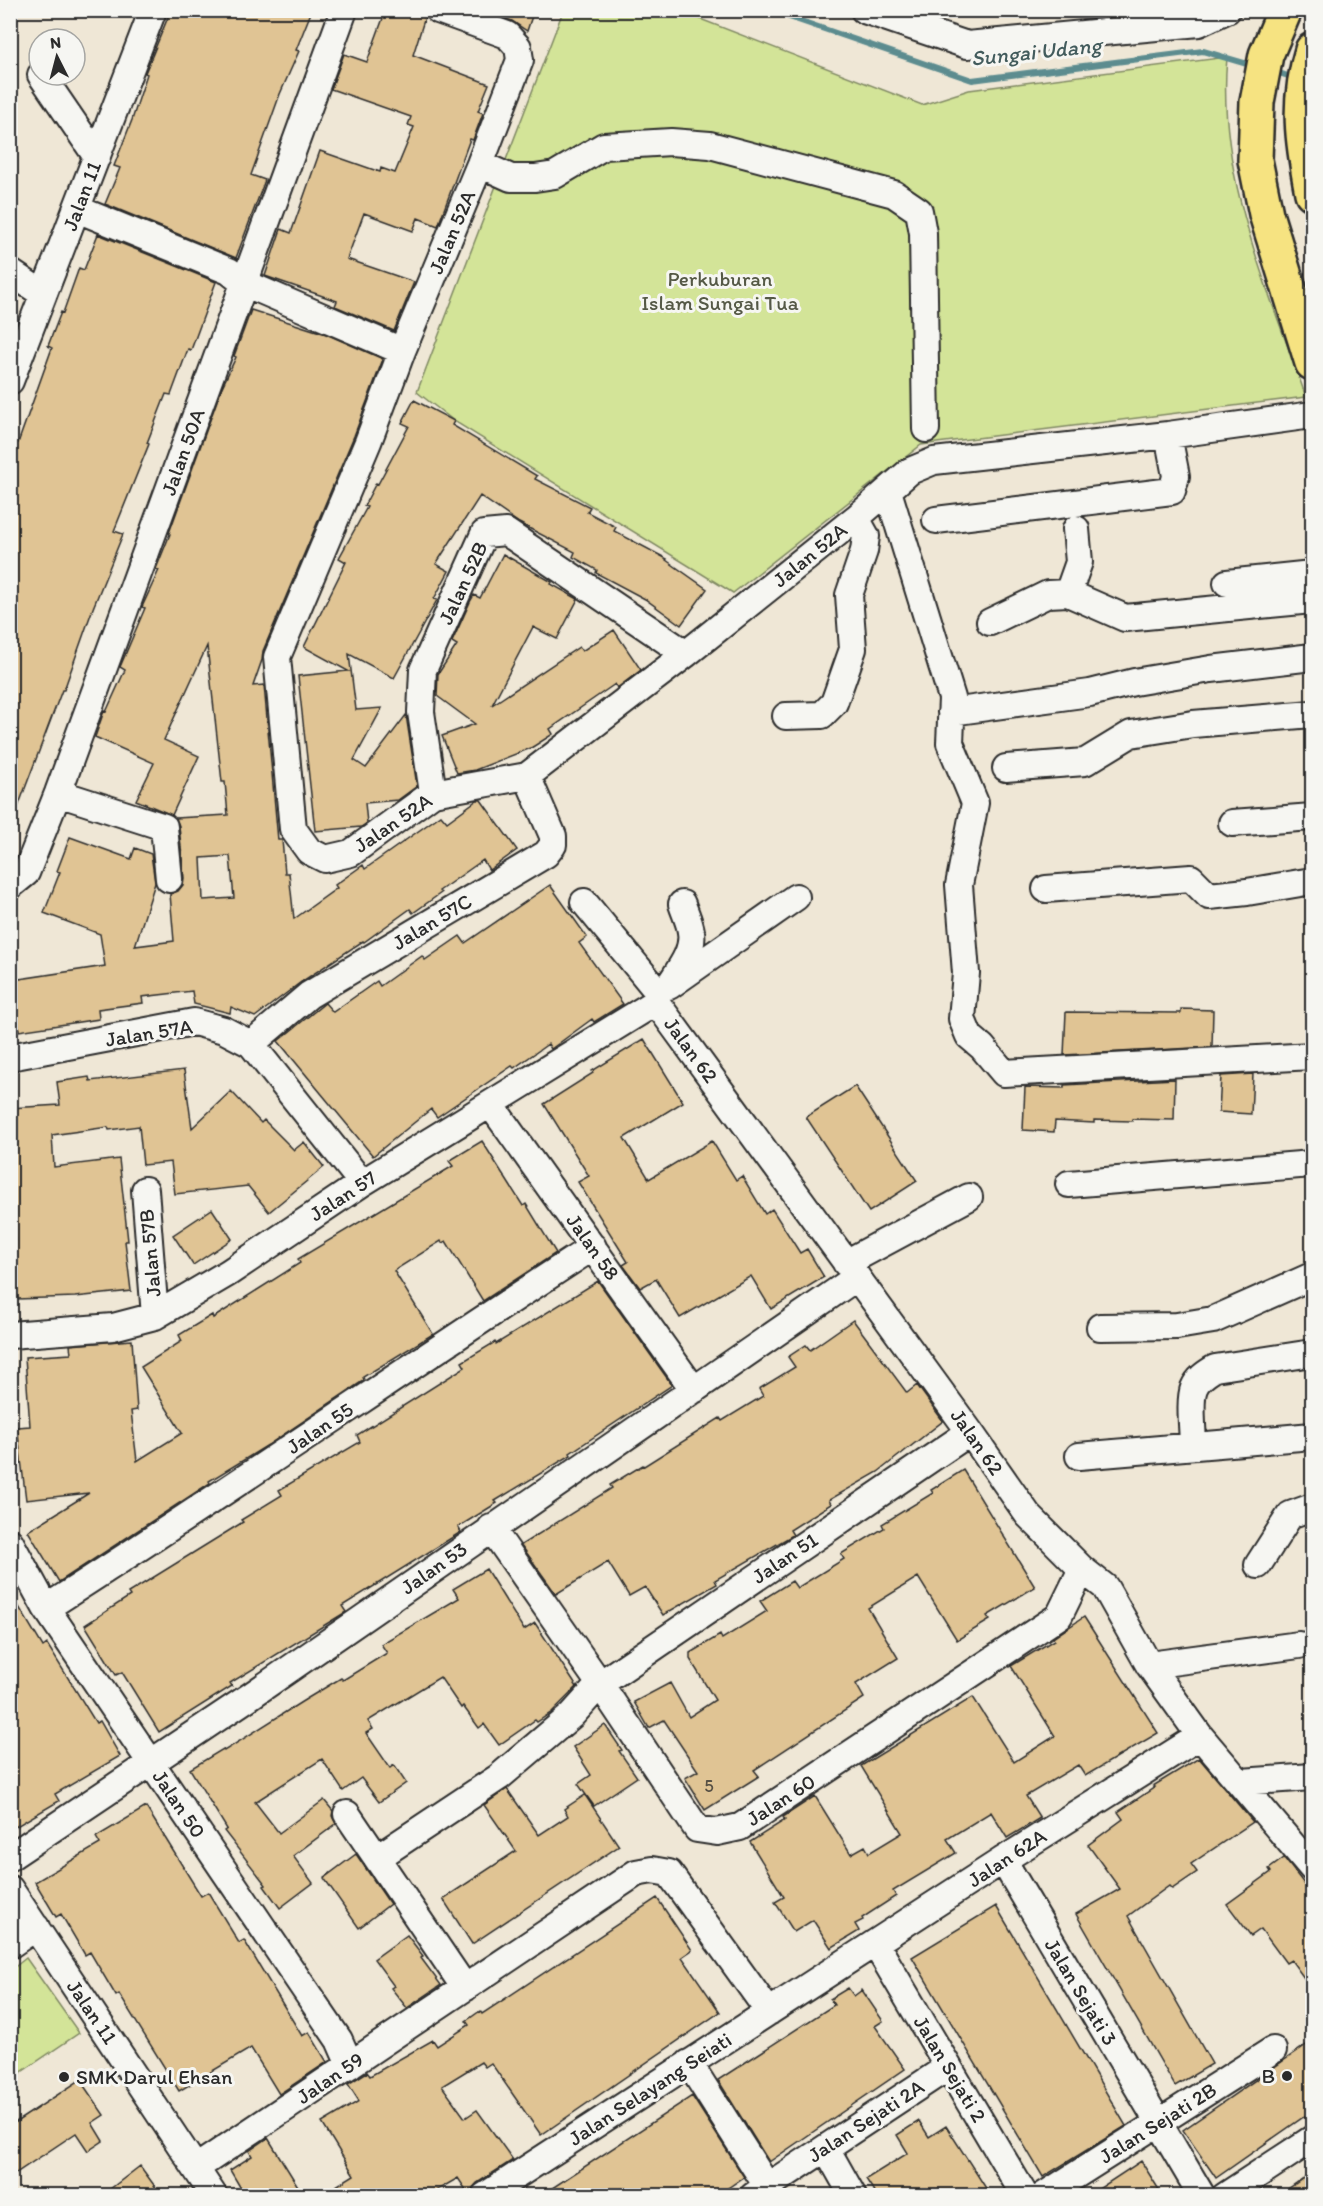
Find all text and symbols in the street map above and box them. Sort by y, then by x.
north arrow [27,27,87,87]
water label: Sungai Udang [969,31,1105,72]
text: N [49,33,62,53]
street label: Jalan 11 [57,157,106,234]
street label: Jalan 52A [423,186,481,277]
park label: Perkuburan Islam Sungai Tua [641,266,799,315]
street label: Jalan 50A [155,405,210,499]
street label: Jalan 52A [767,517,852,592]
street label: Jalan 52B [433,537,493,628]
street label: Jalan 52A [349,787,437,858]
street label: Jalan 57C [388,888,476,955]
street label: Jalan 62 [659,1012,724,1087]
street label: Jalan 57A [104,1013,195,1052]
street label: Jalan 57 [305,1165,381,1226]
street label: Jalan 57B [133,1208,166,1298]
street label: Jalan 58 [562,1209,625,1285]
street label: Jalan 55 [282,1396,358,1459]
street label: Jalan 62 [946,1404,1009,1480]
street label: Jalan 51 [747,1526,822,1589]
street label: Jalan 53 [396,1536,472,1599]
street label: Jalan 50 [148,1765,211,1843]
street label: Jalan 60 [742,1768,820,1831]
house number: 5 [704,1775,714,1797]
street label: Jalan 62A [963,1823,1051,1892]
street label: Jalan Sejati 3 [1040,1934,1123,2050]
street label: Jalan 11 [62,1975,123,2049]
street label: Jalan Sejati 2 [909,2011,992,2127]
street label: Jalan Selayang Seiati [564,2027,736,2151]
street label: Jalan 59 [292,2046,368,2109]
place label: B [1261,2063,1275,2088]
place label: SMK Darul Ehsan [76,2064,232,2089]
marker: B [1280,2069,1294,2083]
marker: SMK Darul Ehsan [57,2070,71,2084]
street label: Jalan Sejati 2A [803,2073,929,2167]
street label: Jalan Sejati 2B [1095,2077,1221,2169]

